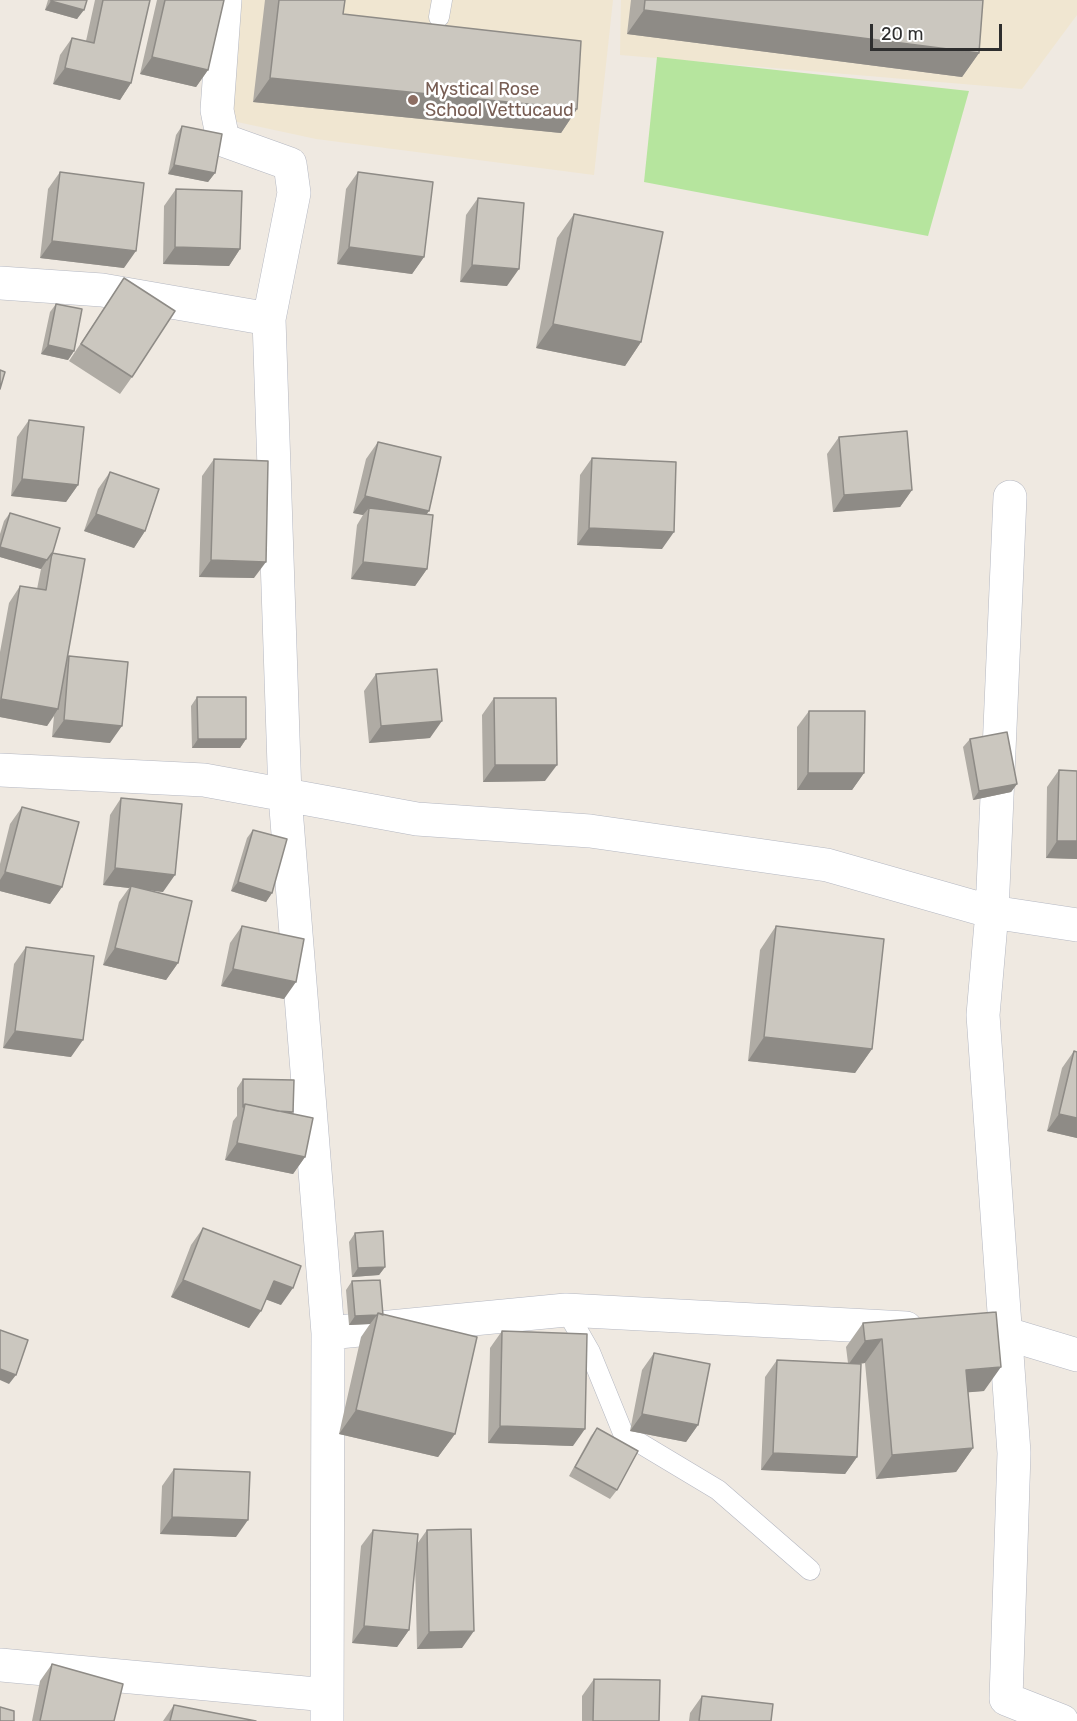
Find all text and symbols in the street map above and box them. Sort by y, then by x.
scale bar [873,12,1005,50]
text: 20 m [881,23,923,45]
place label: Mystical Rose School Vettucaud [425,79,574,122]
marker: Mystical Rose School Vettucaud [406,93,420,107]

